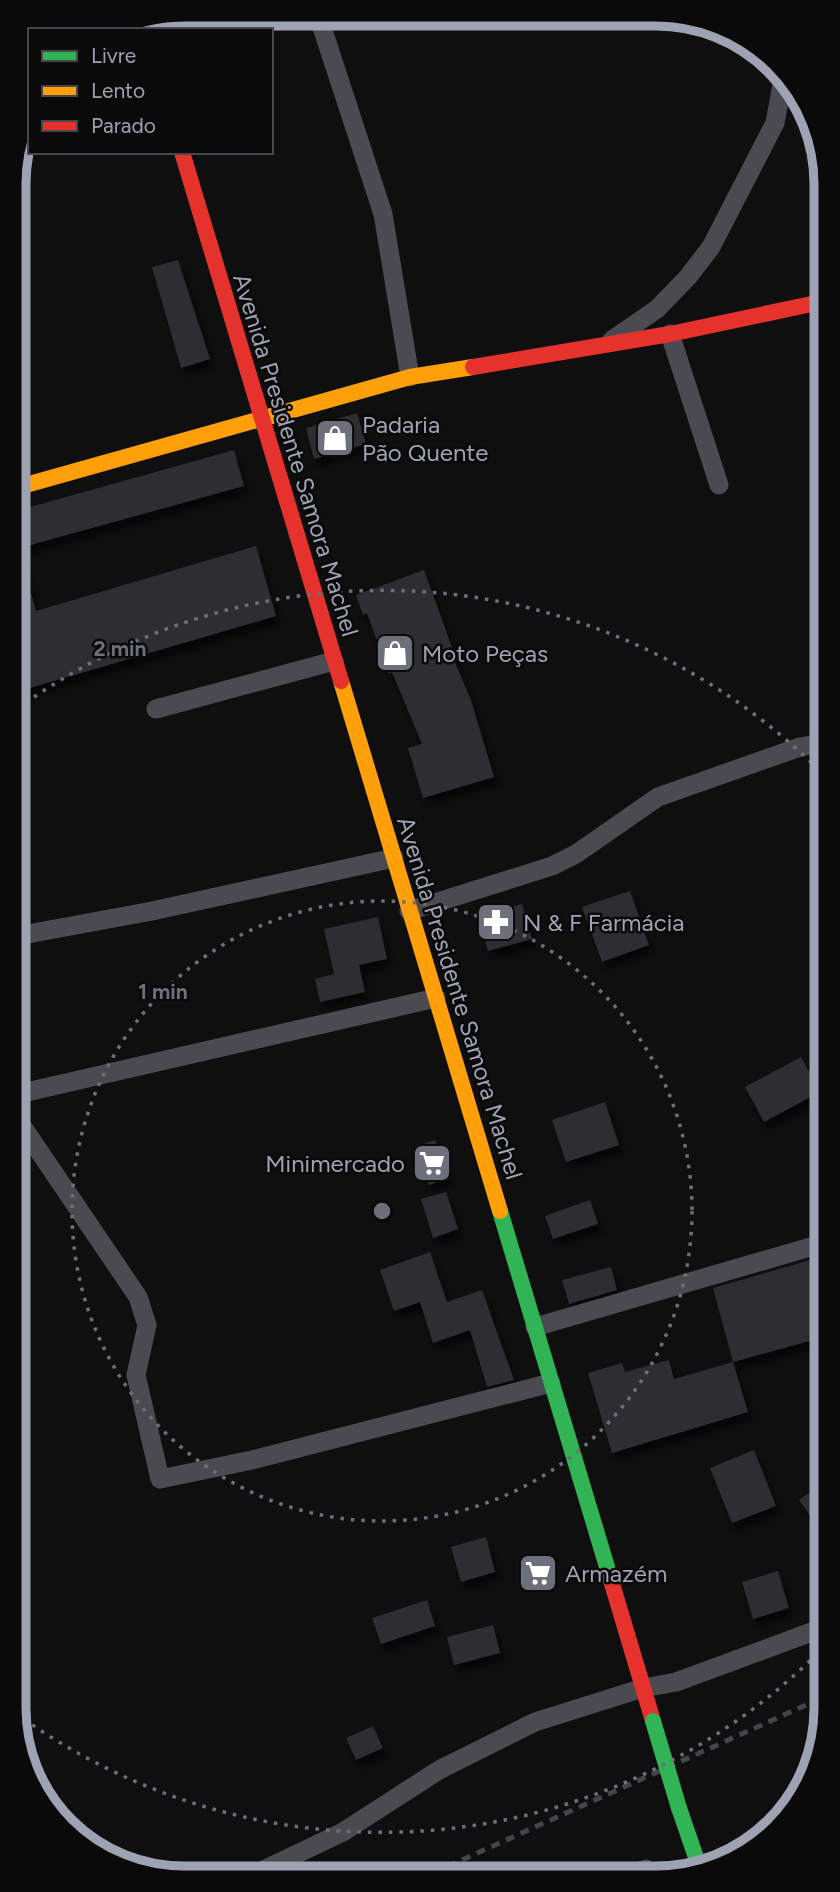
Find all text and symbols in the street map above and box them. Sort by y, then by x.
legend [28,28,273,154]
text: Livre [91,43,136,68]
text: Lento [91,78,145,103]
text: Parado [91,113,156,138]
street label: Avenida Presidente Samora Machel [227,270,365,640]
place label: Padaria Pão Quente [362,410,488,467]
shop icon: Padaria Pão Quente [314,417,356,459]
shop icon: Moto Peças [374,632,416,674]
text: 2 min [94,636,146,661]
place label: Moto Peças [422,639,548,668]
street label: Avenida Presidente Samora Machel [391,813,529,1183]
pharmacy icon: N & F Farmácia [475,901,517,943]
place label: N & F Farmácia [523,908,685,937]
text: 1 min [138,979,188,1004]
supermarket icon: Minimercado [411,1142,453,1184]
place label: Minimercado [265,1149,405,1178]
centre of rings [370,1199,394,1223]
supermarket icon: Armazém [517,1552,559,1594]
place label: Armazém [565,1559,667,1588]

